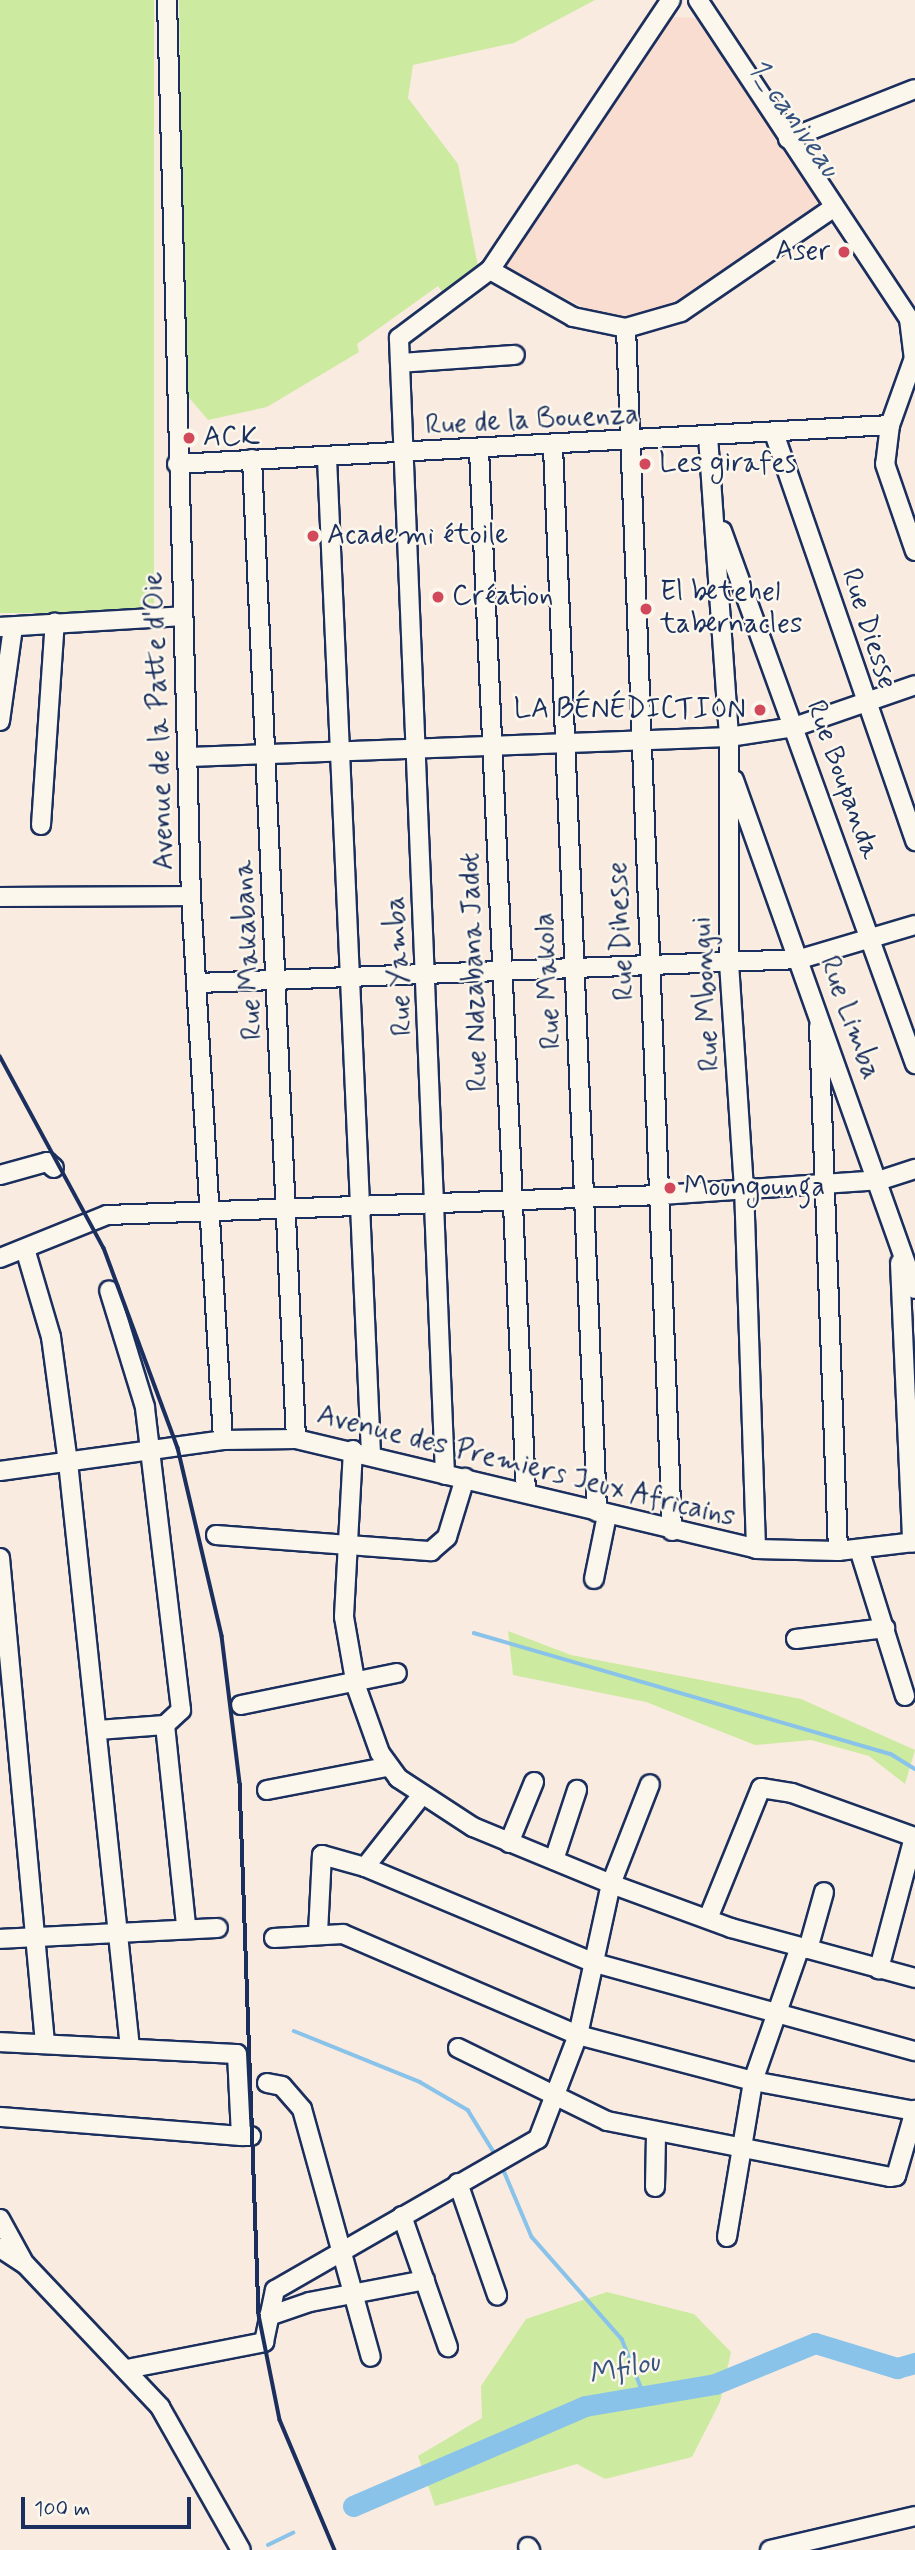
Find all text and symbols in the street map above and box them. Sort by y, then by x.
water label: 1_caniveau [739,51,847,185]
place label: Aser [775,235,830,269]
marker: Aser [836,244,852,260]
street label: Rue de la Bouenza [427,399,637,443]
place label: ACK [203,421,260,455]
marker: ACK [181,430,197,446]
place label: Les girafes [659,447,789,481]
marker: Les girafes [637,456,653,472]
place label: Academi étoile [327,519,508,553]
marker: Academi étoile [305,528,321,544]
street label: Rue Diesse [833,565,903,693]
street label: Avenue de la Patte d'Oie [138,573,182,869]
place label: El betehel tabernacles [660,576,802,642]
place label: Création [452,580,553,614]
marker: Création [430,589,446,605]
marker: El betehel tabernacles [638,601,654,617]
place label: LA BÉNÉDICTION [513,693,746,727]
street label: Rue Boupanda [798,697,886,863]
marker: LA BÉNÉDICTION [752,702,768,718]
street label: Rue Ndzabana Jadot [454,849,496,1095]
street label: Rue Makabana [228,860,270,1040]
street label: Rue Dihesse [602,861,642,1001]
street label: Rue Yamba [380,897,420,1035]
street label: Rue Makola [529,912,569,1050]
street label: Rue Mbongui [686,917,728,1071]
street label: Rue Limba [811,952,887,1084]
place label: Moungounga [684,1171,825,1205]
marker: Moungounga [662,1180,678,1196]
street label: Avenue des Premiers Jeux Africains [311,1398,741,1536]
water label: Mfilou [585,2344,663,2394]
scale bar [24,2484,194,2528]
text: 100 m [34,2495,90,2523]

